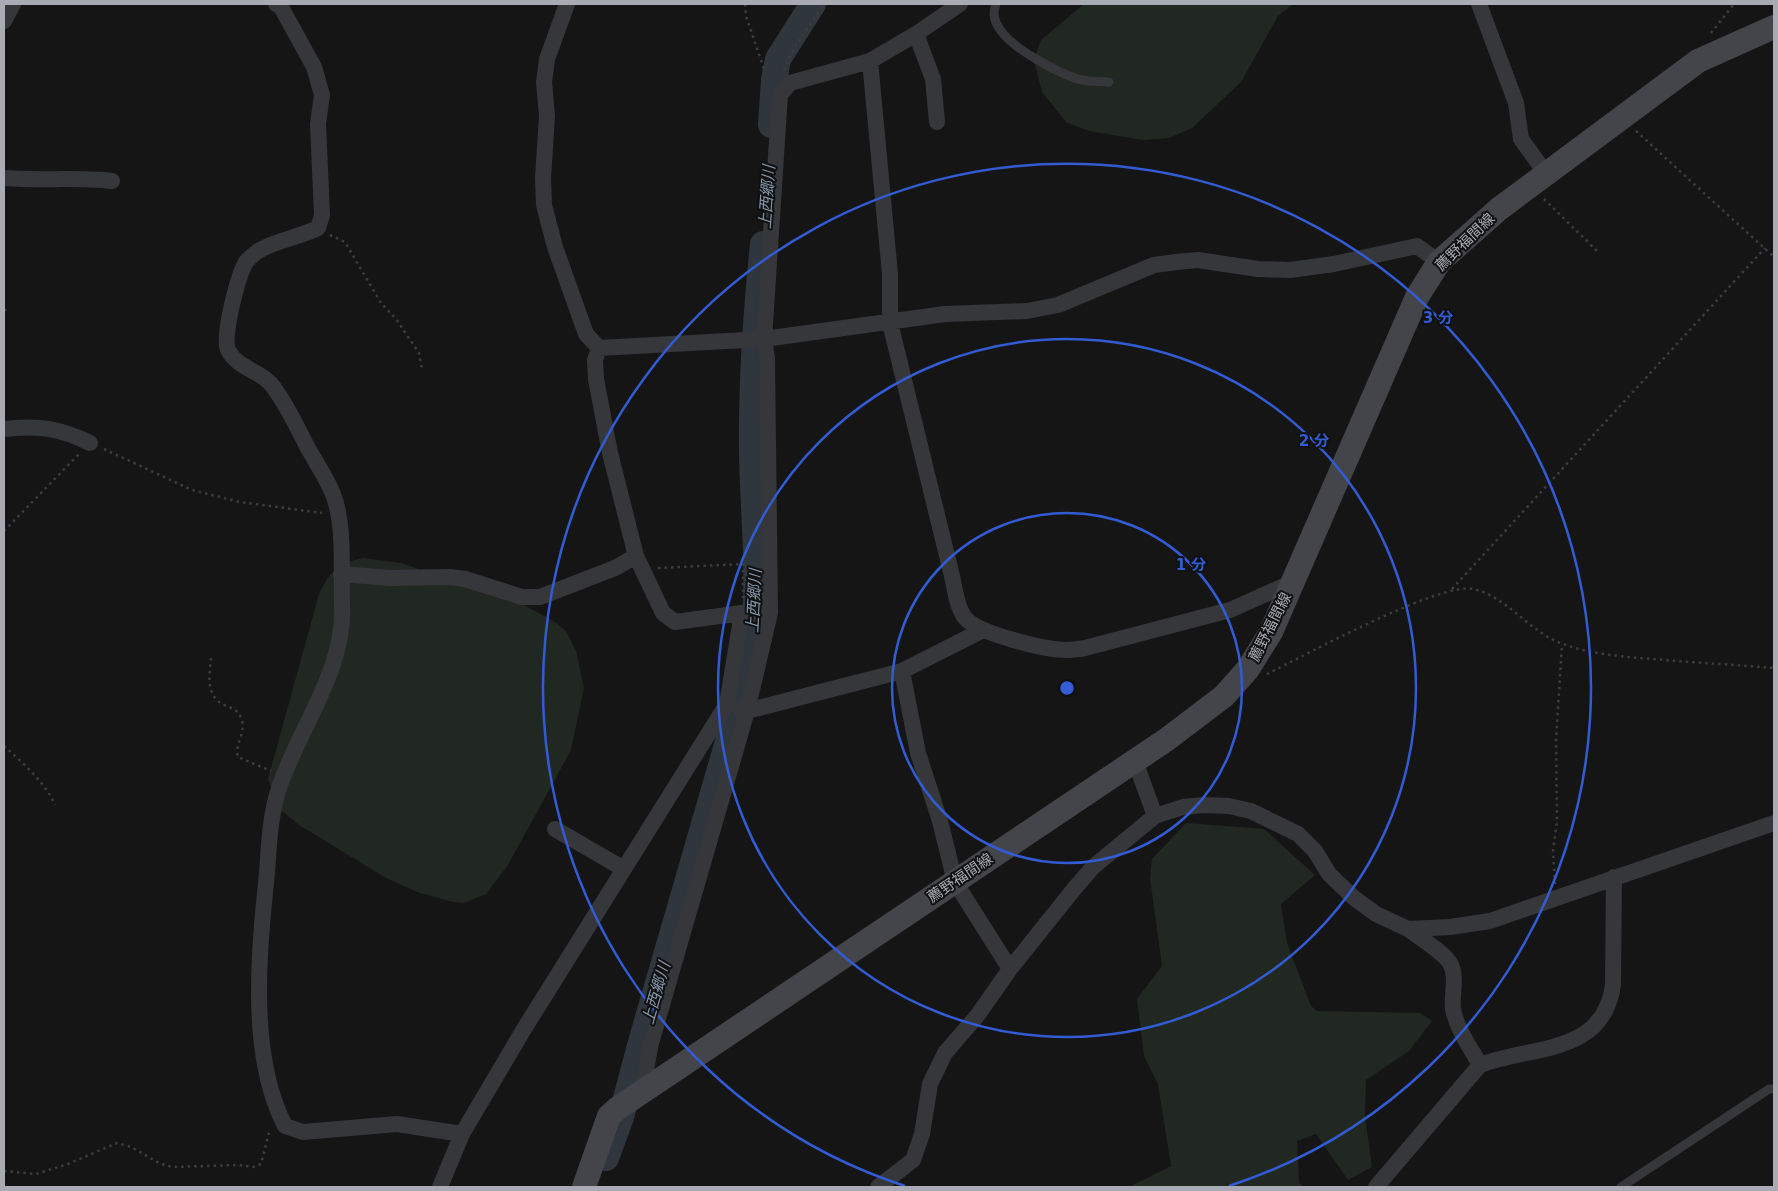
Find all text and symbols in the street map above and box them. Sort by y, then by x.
water label: 上西郷川 [755,162,779,230]
street label: 薦野福間線 [1432,209,1498,275]
text: 3 分 [1423,309,1453,327]
text: 2 分 [1299,432,1329,450]
text: 1 分 [1176,556,1206,574]
water label: 上西郷川 [743,567,765,633]
street label: 薦野福間線 [1245,589,1295,665]
centre of rings [1058,679,1076,697]
street label: 薦野福間線 [924,850,996,906]
water label: 上西郷川 [638,958,675,1026]

